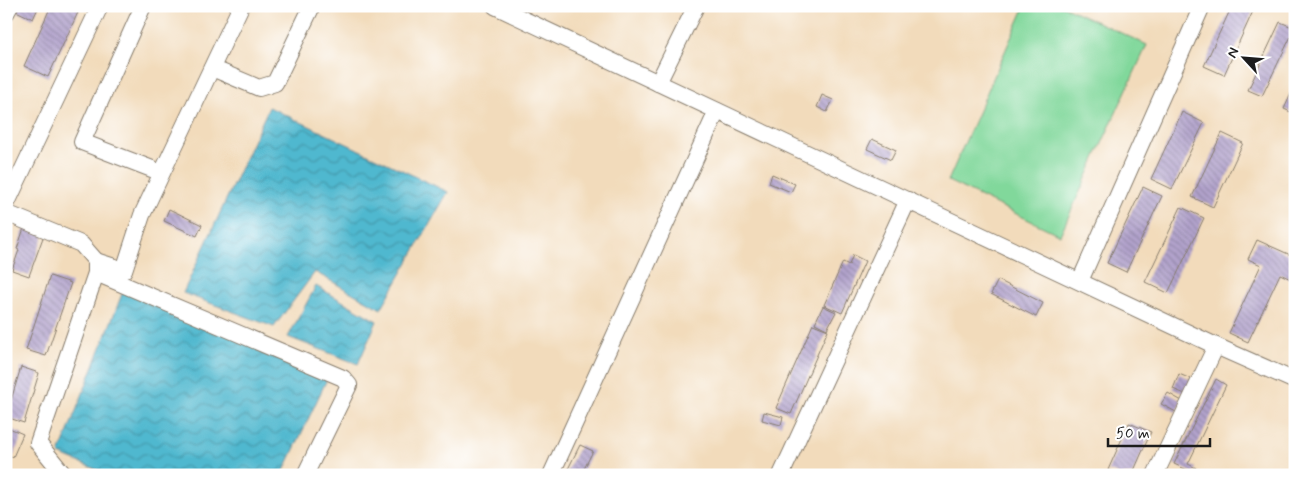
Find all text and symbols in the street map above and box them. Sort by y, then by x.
north arrow [1218,32,1268,82]
text: N [1223,45,1243,61]
scale bar [1108,416,1211,448]
text: 50 m [1116,424,1150,444]

